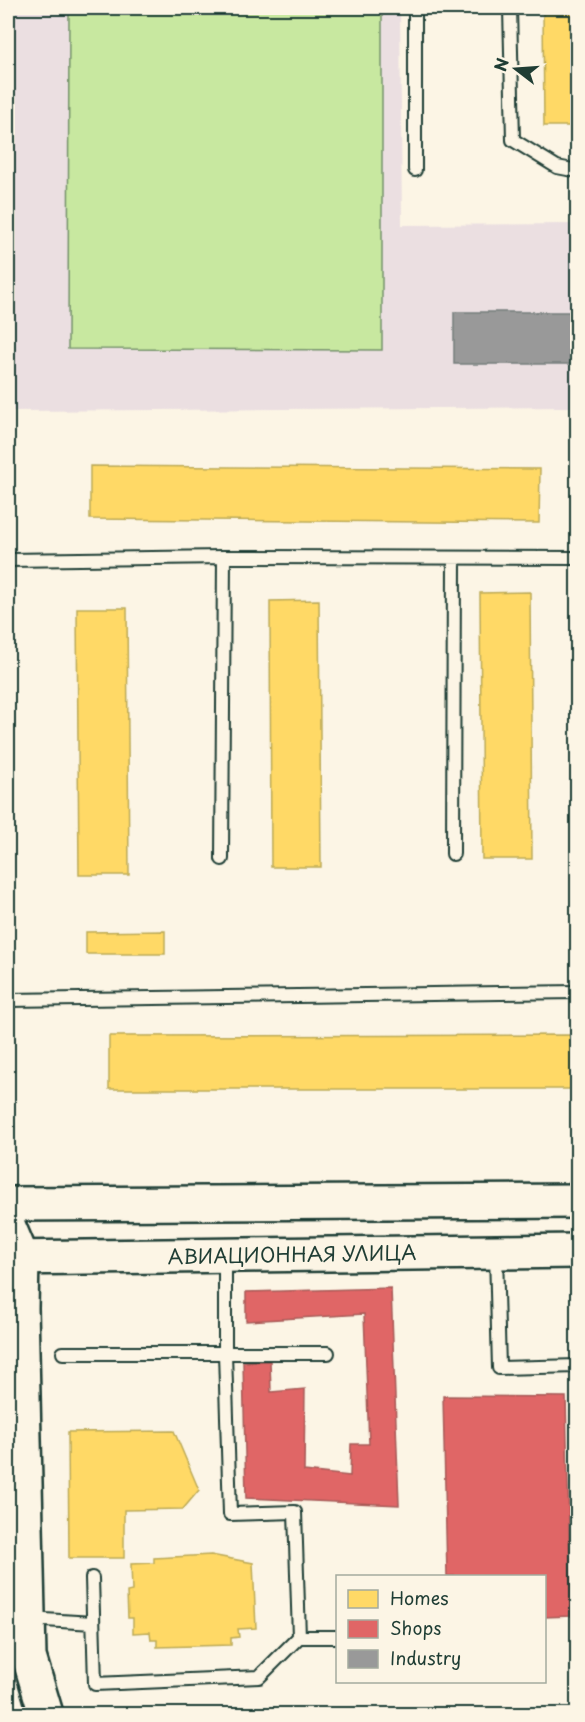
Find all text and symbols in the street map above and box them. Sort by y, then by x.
north arrow [486,39,546,99]
text: N [487,55,514,74]
street label: АВИАЦИОННАЯ УЛИЦА [167,1237,417,1271]
legend [336,1575,546,1683]
text: Homes [390,1584,448,1611]
text: Shops [390,1614,441,1641]
text: Industry [390,1644,461,1671]

